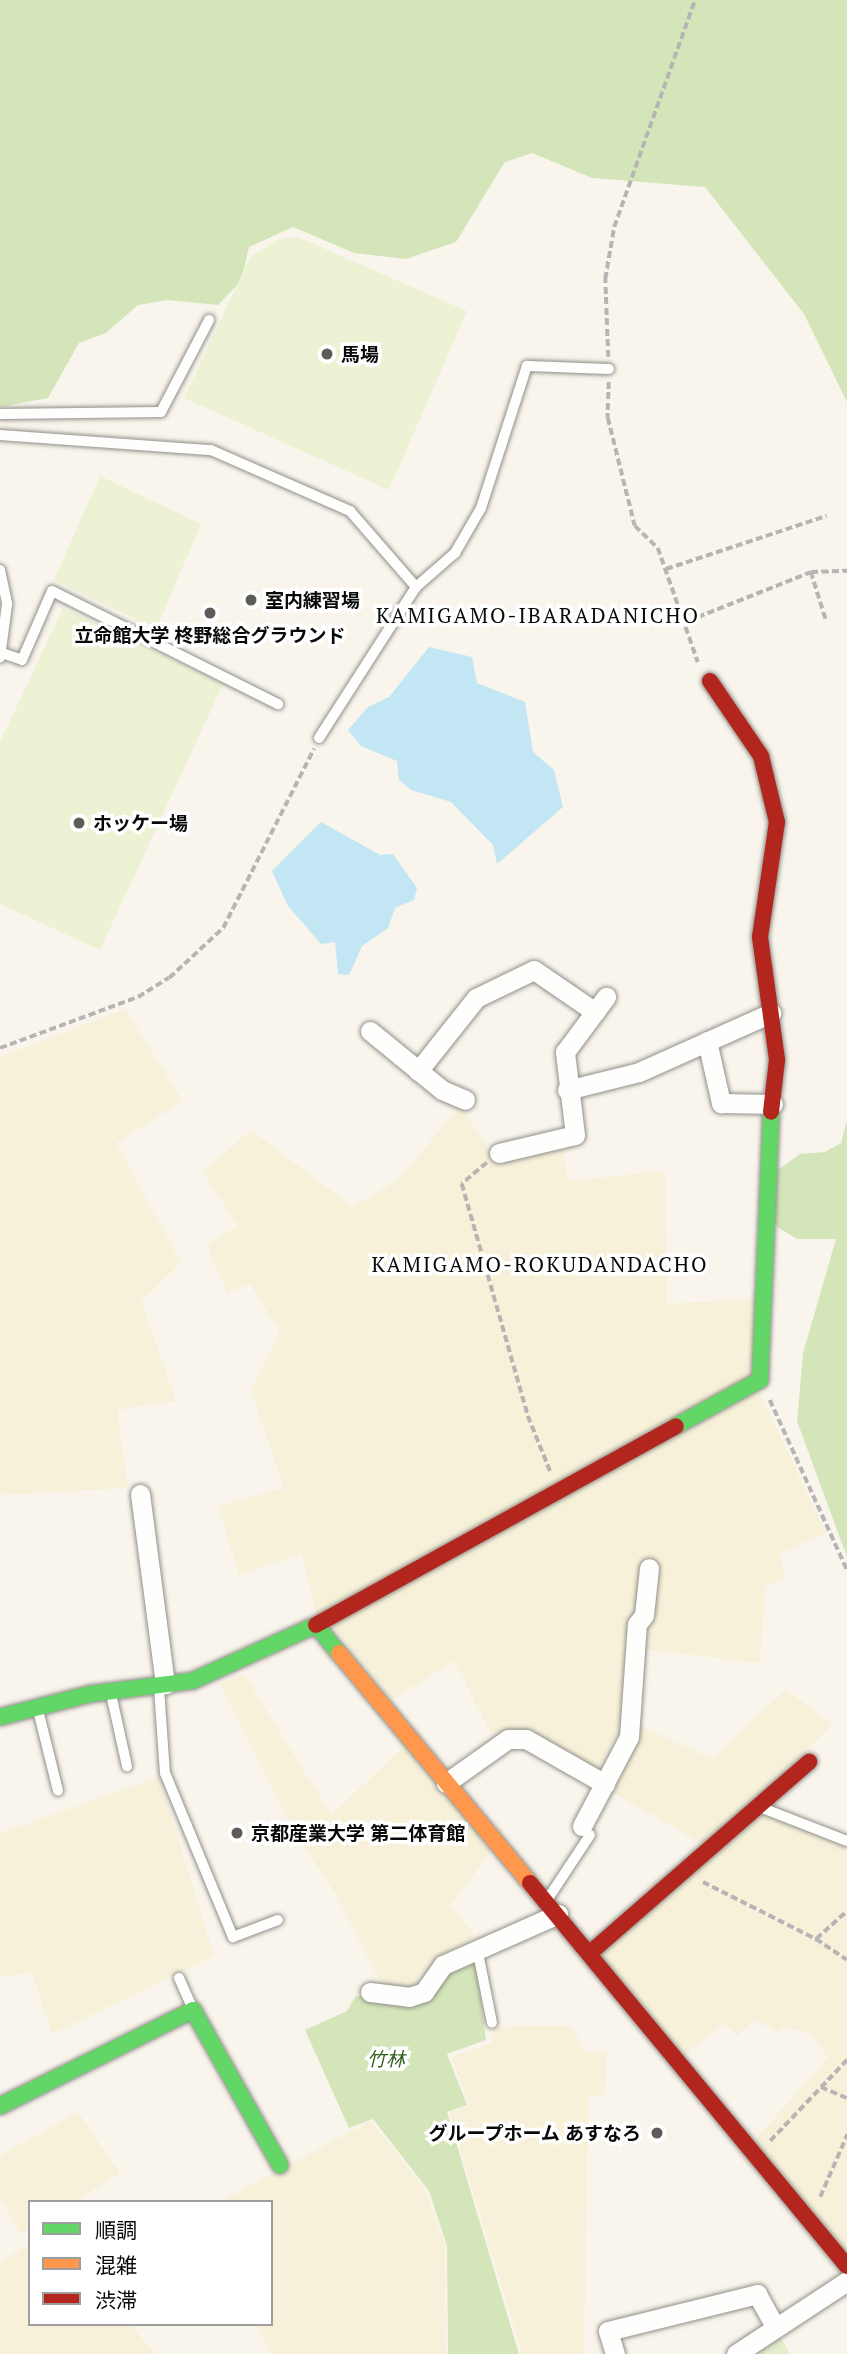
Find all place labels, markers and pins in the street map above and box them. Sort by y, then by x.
place label: 馬場 [341,343,379,365]
marker: 馬場 [319,346,335,362]
place label: 室内練習場 [265,589,360,611]
marker: 室内練習場 [243,592,259,608]
marker: 立命館大学 柊野総合グラウンド [202,605,218,621]
place label: 立命館大学 柊野総合グラウンド [74,624,346,646]
place label: ホッケー場 [93,812,188,834]
marker: ホッケー場 [71,815,87,831]
place label: 京都産業大学 第二体育館 [251,1822,465,1844]
marker: 京都産業大学 第二体育館 [229,1825,245,1841]
place label: グループホーム あすなろ [427,2122,641,2144]
marker: グループホーム あすなろ [647,2123,667,2143]

